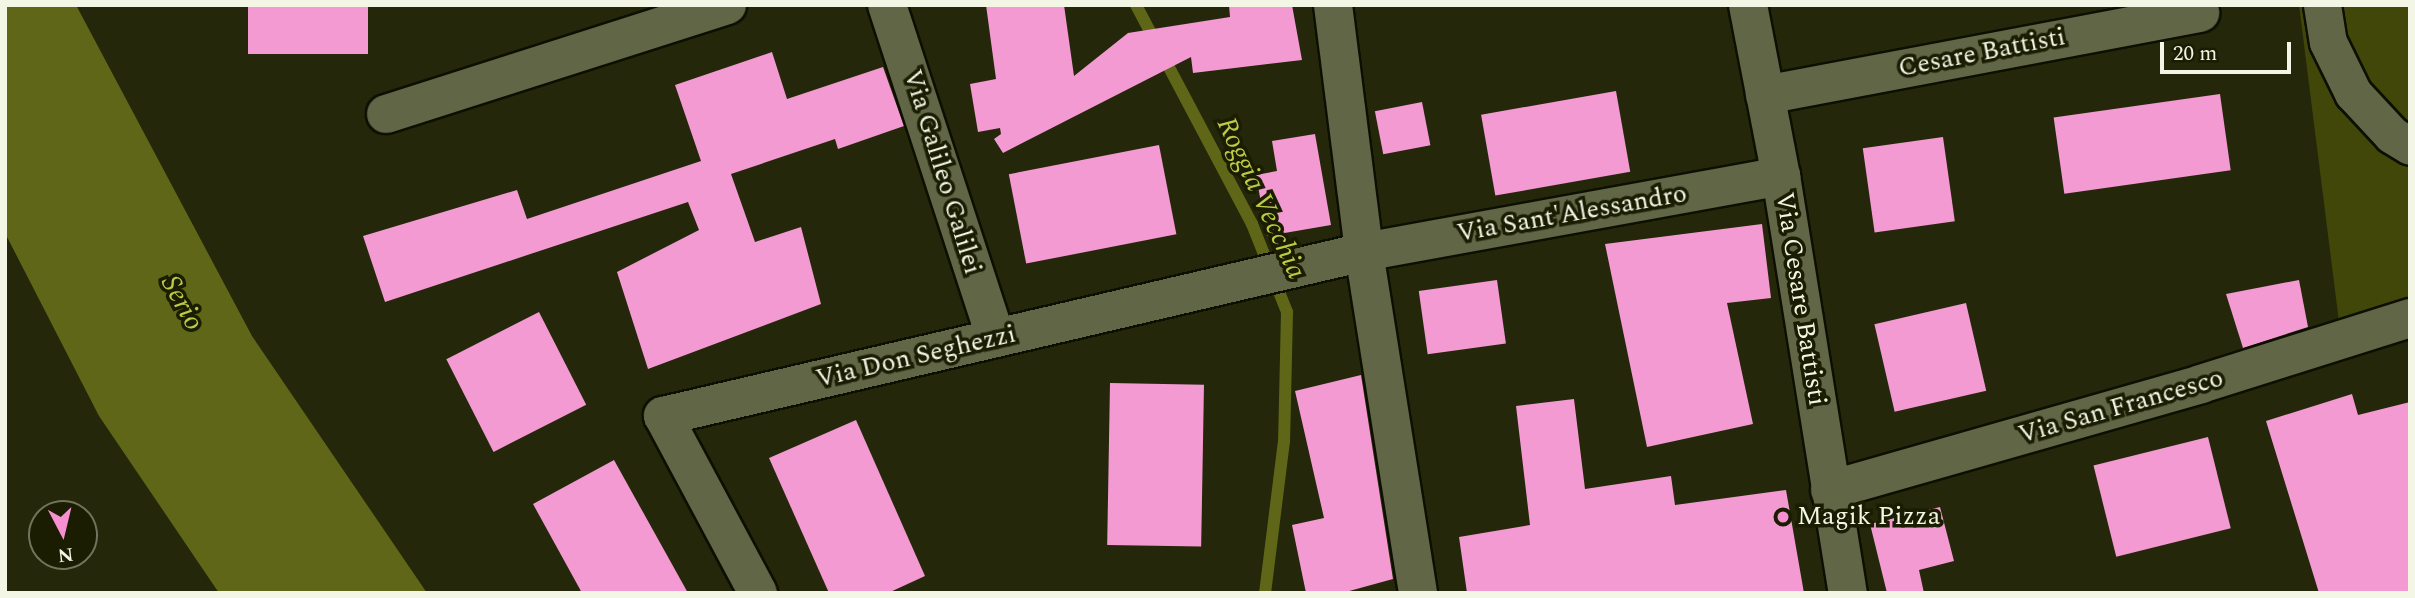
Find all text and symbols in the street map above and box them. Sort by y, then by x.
street label: Cesare Battisti [1896,22,2068,84]
scale bar [2163,28,2294,72]
text: 20 m [2173,38,2217,70]
street label: Via Galileo Galilei [896,66,988,278]
water label: Roggia Vecchia [1209,112,1313,284]
street label: Via Sant'Alessandro [1455,178,1689,250]
street label: Via Cesare Battisti [1768,190,1832,408]
water label: Serio [153,270,211,336]
street label: Via Don Seghezzi [813,319,1019,395]
street label: Via San Francesco [2015,363,2227,451]
north arrow [28,500,98,570]
place label: Magik Pizza [1797,501,1940,533]
marker: Magik Pizza [1775,509,1791,525]
text: N [56,539,75,570]

